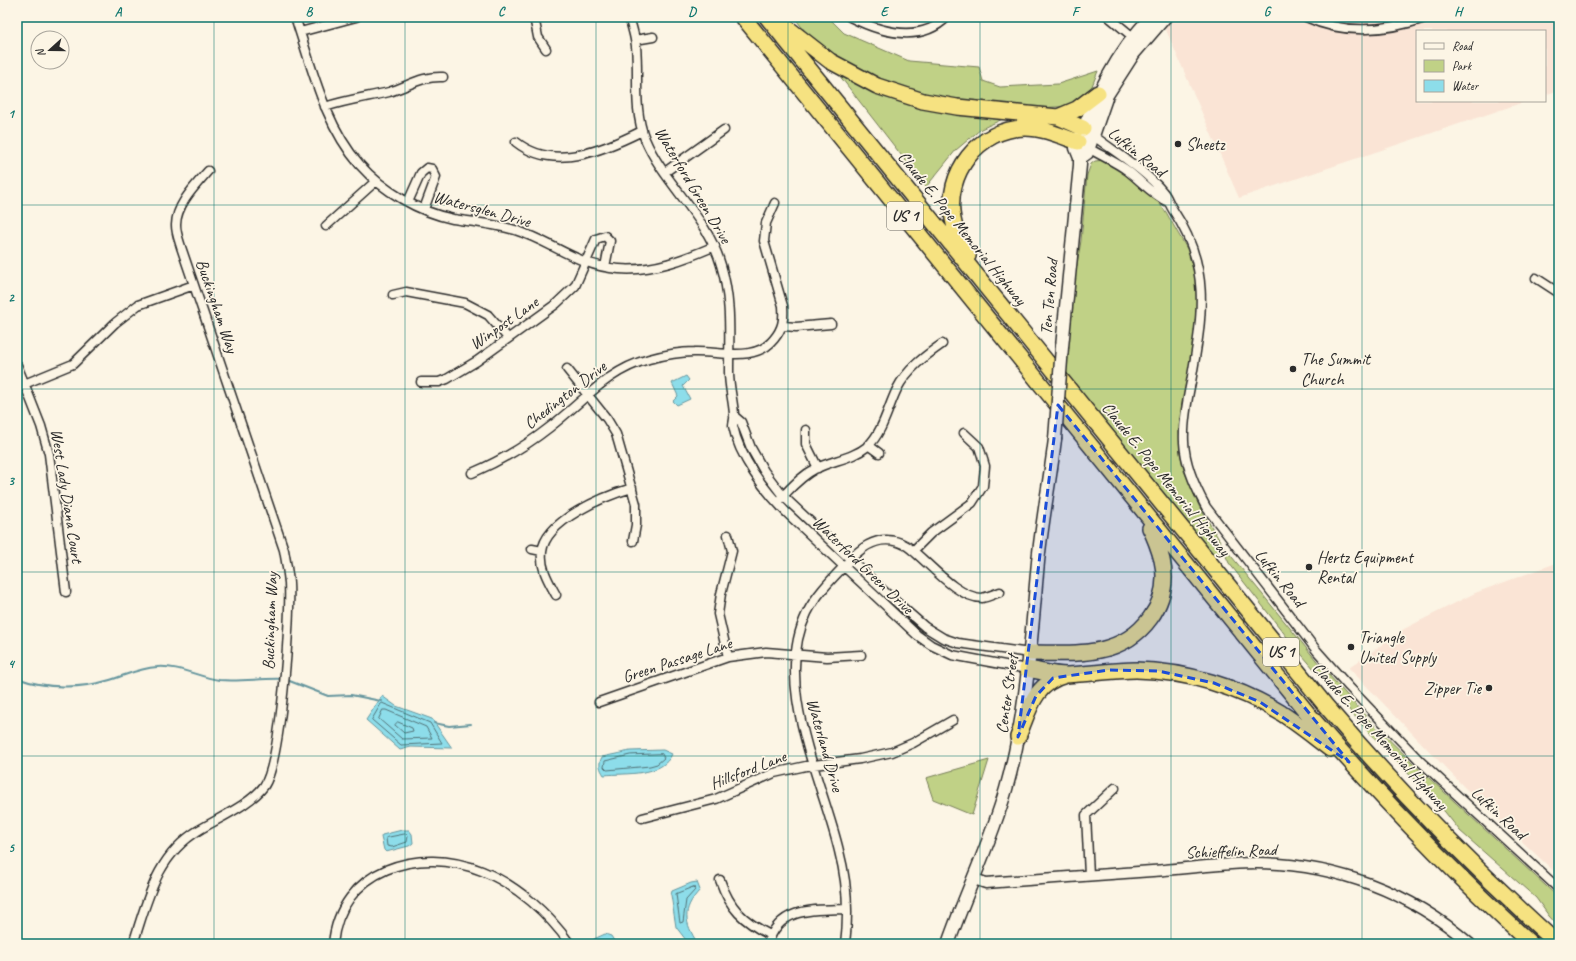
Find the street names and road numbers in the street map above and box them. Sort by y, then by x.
street label: Lufkin Road [1104,122,1172,183]
street label: Waterford Green Drive [650,123,737,248]
street label: Claude E. Pope Memorial Highway [893,147,1031,310]
street label: Watersglen Drive [431,186,534,232]
road number: US 1 [887,202,923,230]
street label: Buckingham Way [191,256,243,357]
street label: Ten Ten Road [1035,256,1063,336]
street label: Winpost Lane [466,291,544,354]
street label: Chedington Drive [520,355,612,434]
street label: Claude E. Pope Memorial Highway [1097,398,1235,561]
street label: West Lady Diana Court [46,428,88,567]
street label: Waterford Green Drive [808,511,919,620]
street label: Lufkin Road [1250,545,1311,613]
street label: Buckingham Way [258,571,282,670]
street label: Green Passage Lane [620,632,736,688]
road number: US 1 [1263,638,1299,666]
street label: Center Street [991,651,1023,735]
street label: Claude E. Pope Memorial Highway [1308,657,1453,815]
street label: Waterland Drive [802,696,849,795]
street label: Hillsford Lane [707,745,790,794]
street label: Lufkin Road [1467,782,1533,846]
street label: Schieffelin Road [1185,839,1280,863]

